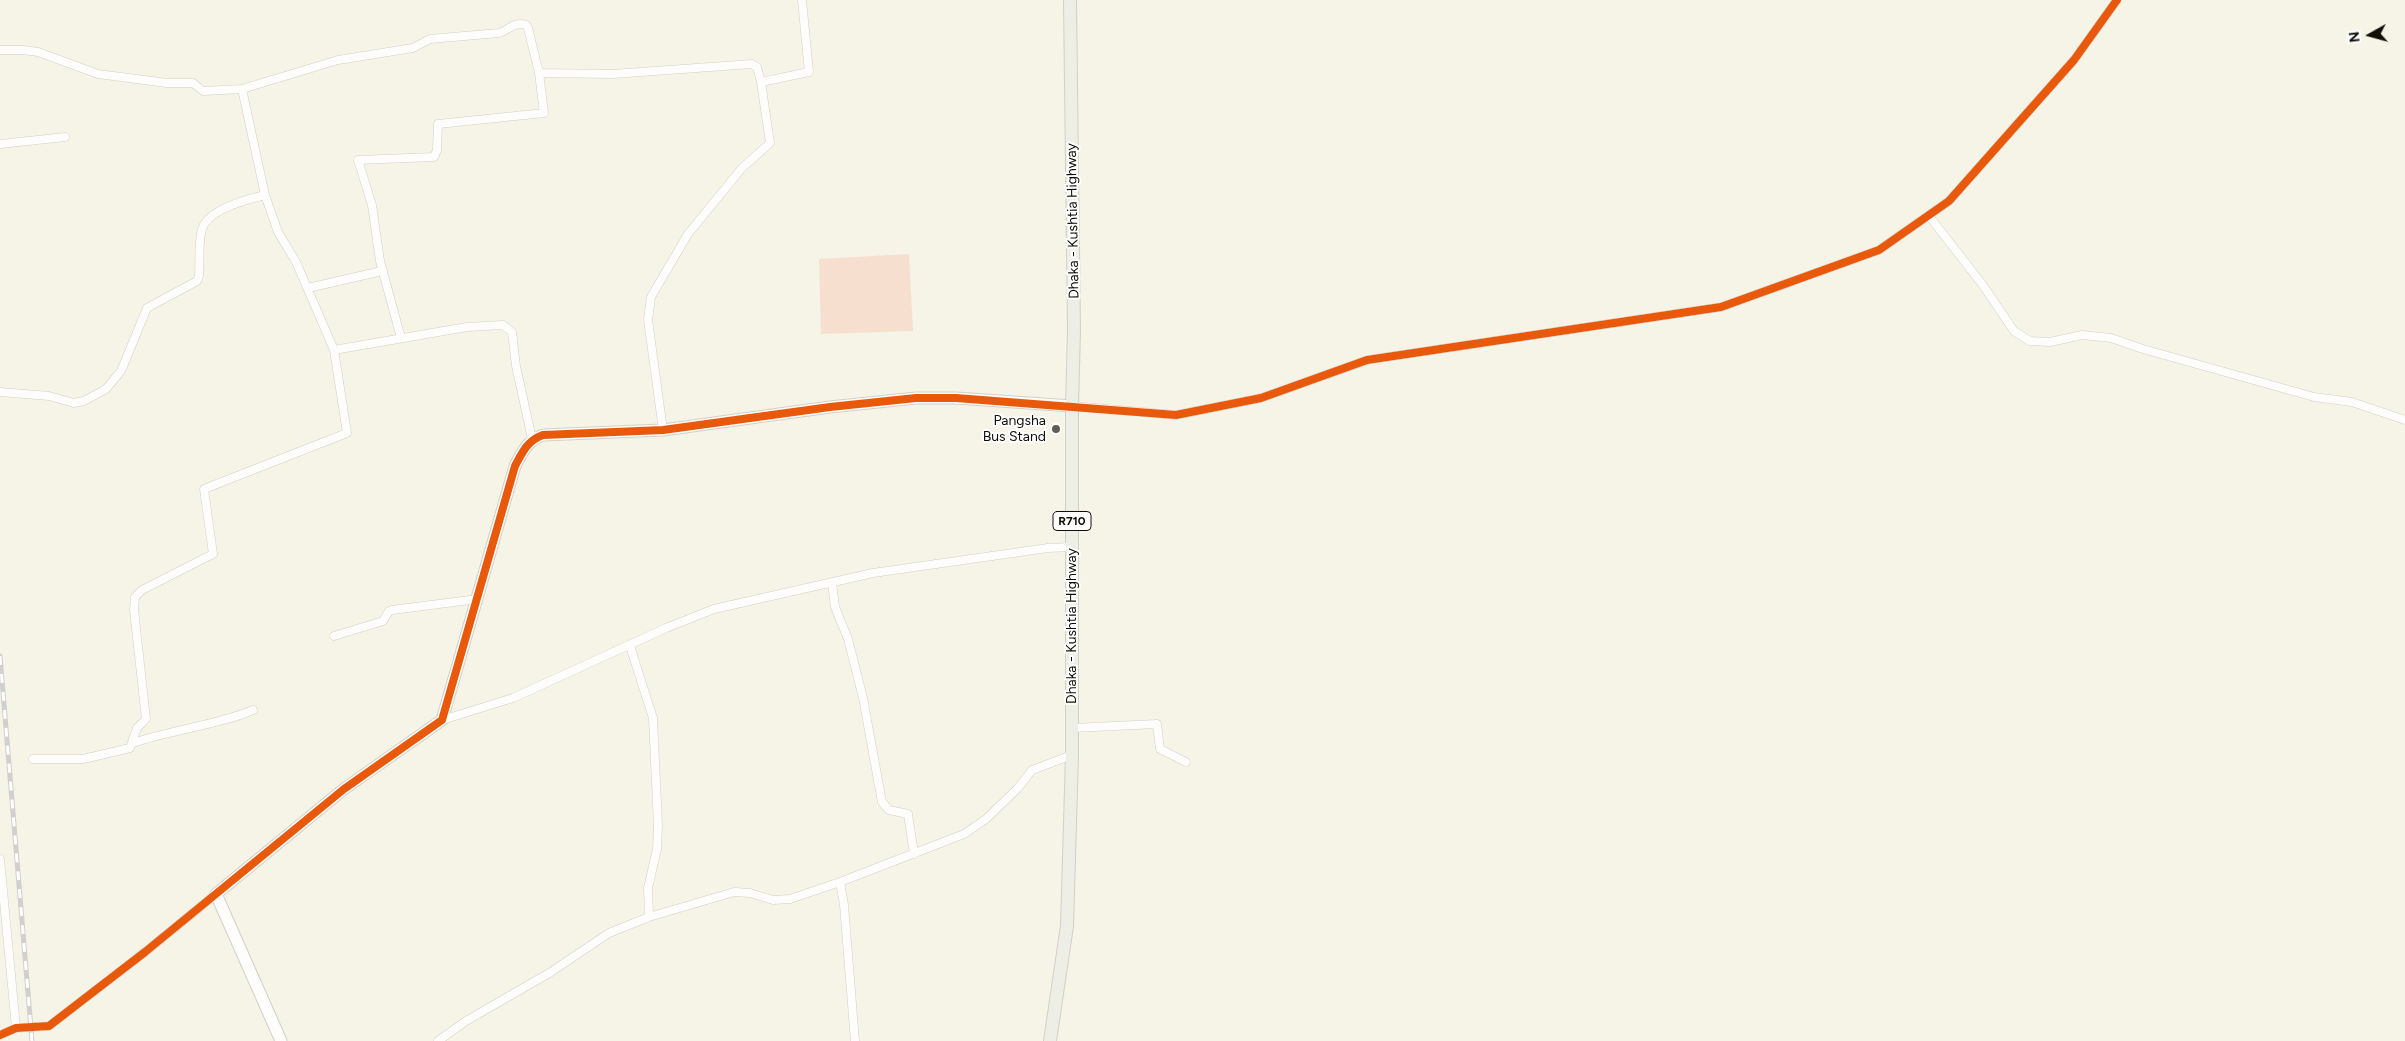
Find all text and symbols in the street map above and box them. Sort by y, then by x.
north arrow [2345,10,2395,60]
text: N [2346,30,2364,43]
street label: Dhaka - Kushtia Highway [1063,143,1083,299]
place label: Pangsha Bus Stand [983,413,1046,446]
marker: Pangsha Bus Stand [1050,423,1062,435]
road number: R710 [1053,512,1091,530]
street label: Dhaka - Kushtia Highway [1064,548,1080,704]

